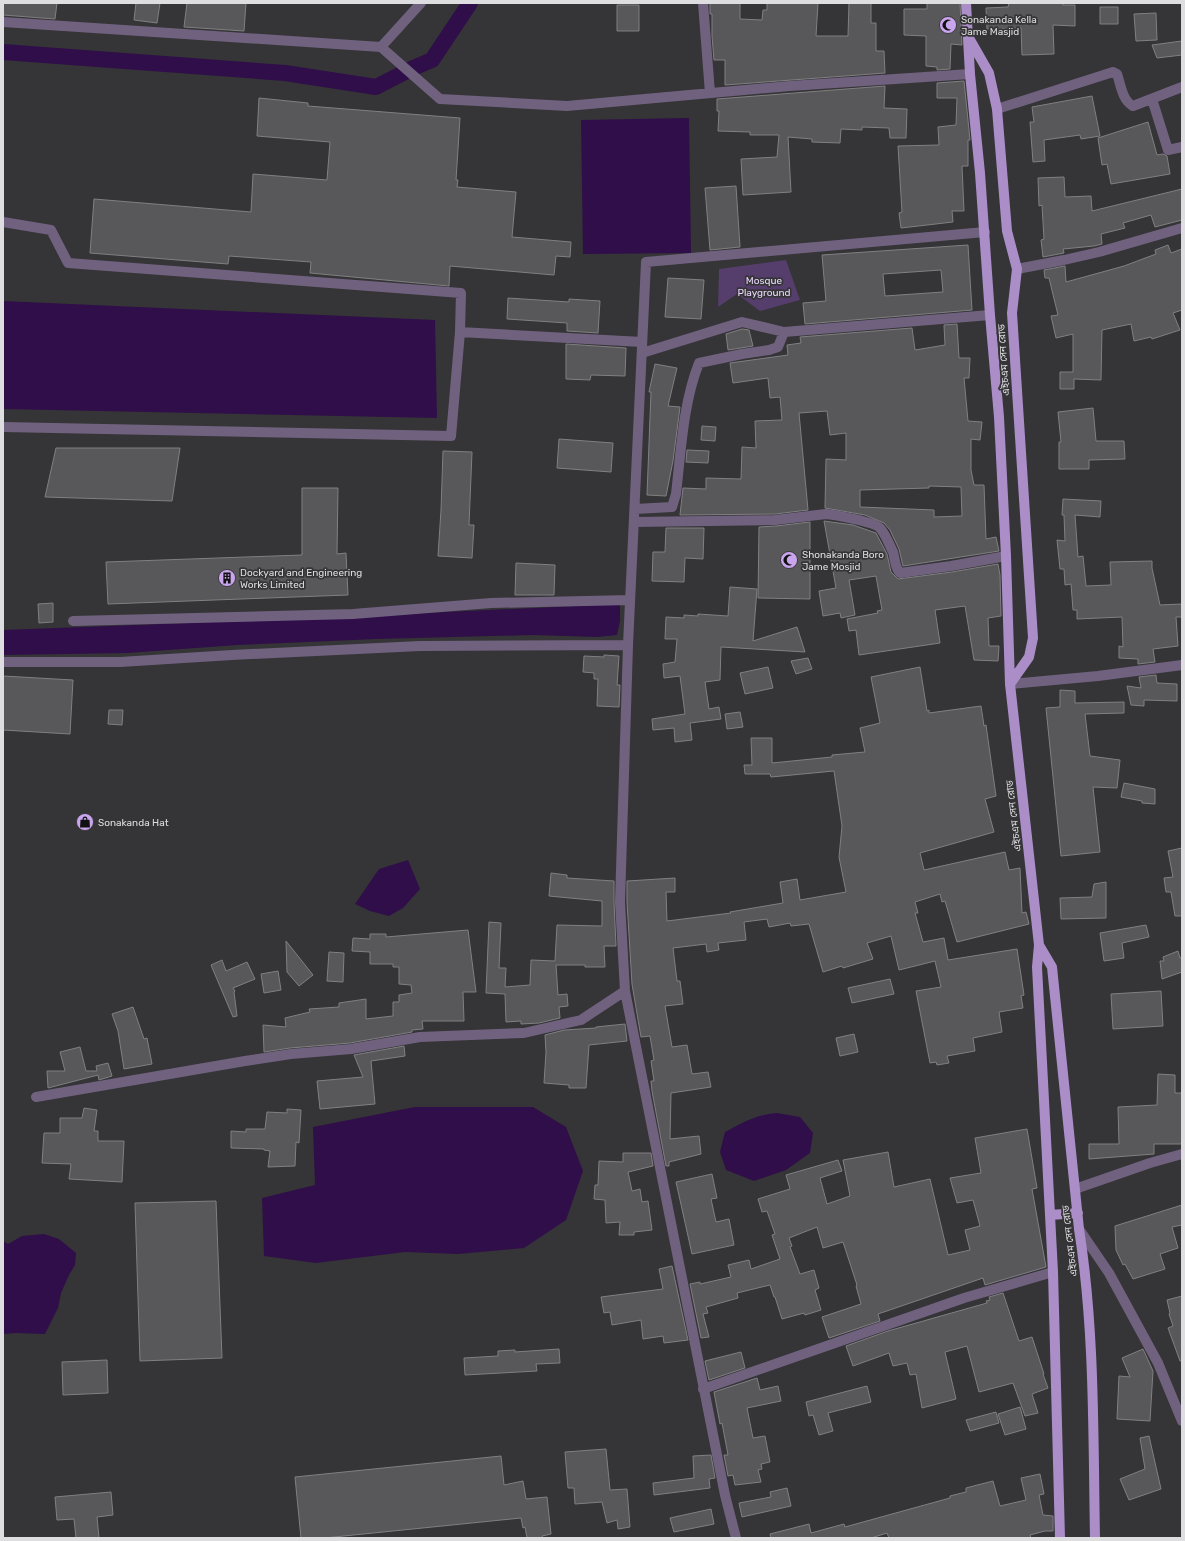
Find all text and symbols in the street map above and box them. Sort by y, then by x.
place label: Sonakanda Kella Jame Masjid [961,14,1037,38]
mosque icon: Sonakanda Kella Jame Masjid [938,15,958,35]
park label: Mosque Playground [737,275,791,299]
street label: এইচএম সেন রোড [995,323,1012,396]
place label: Shonakanda Boro Jame Mosjid [802,549,884,573]
mosque icon: Shonakanda Boro Jame Mosjid [779,550,799,570]
place label: Dockyard and Engineering Works Limited [240,567,362,591]
building icon: Dockyard and Engineering Works Limited [217,568,237,588]
street label: এইচএম সেন রোড [1004,779,1024,852]
shop icon: Sonakanda Hat [75,812,95,832]
place label: Sonakanda Hat [98,817,169,829]
street label: এইচএম সেন রোড [1060,1204,1080,1277]

